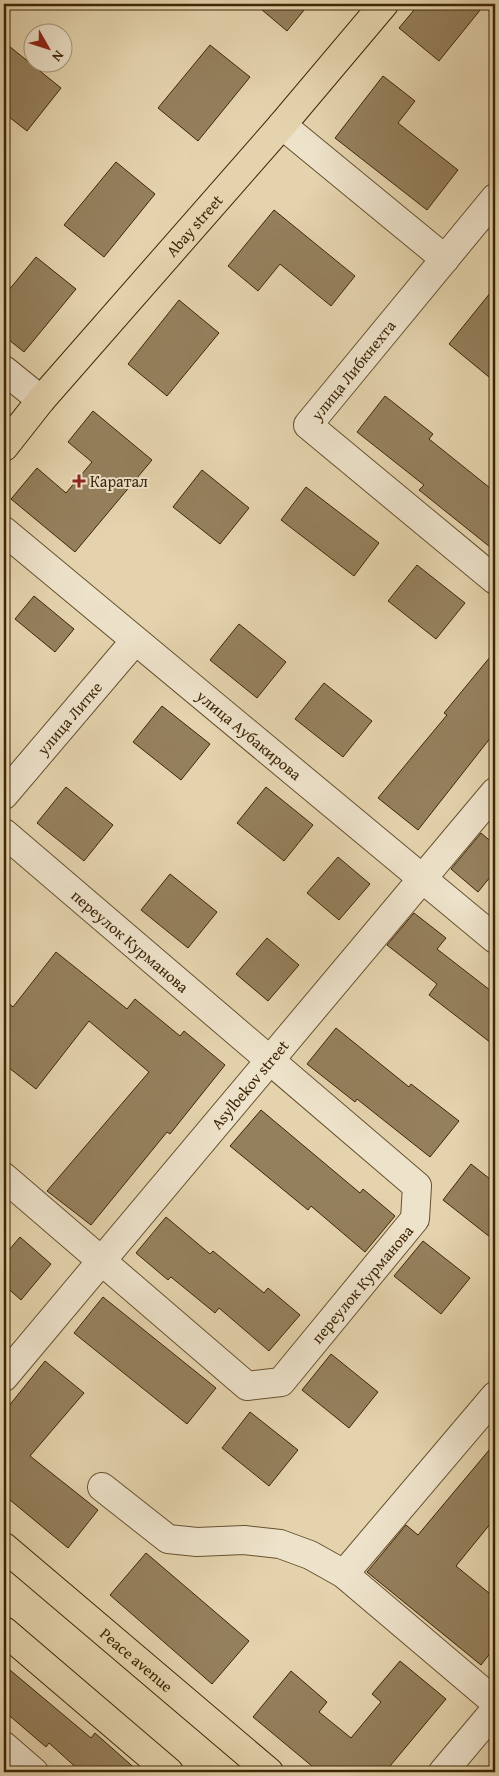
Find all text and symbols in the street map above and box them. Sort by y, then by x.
north arrow [22,22,72,72]
text: N [47,46,69,67]
street label: Abay street [160,189,228,262]
street label: улица Либкнехта [304,314,401,426]
place label: Каратал [90,469,148,493]
marker: Каратал [72,474,86,488]
street label: улица Литке [30,676,108,761]
street label: улица Аубакирова [191,683,308,786]
street label: переулок Курманова [66,884,195,998]
street label: Asylbekov street [205,1034,295,1134]
street label: переулок Курманова [305,1219,419,1348]
street label: Peace avenue [95,1622,178,1698]

